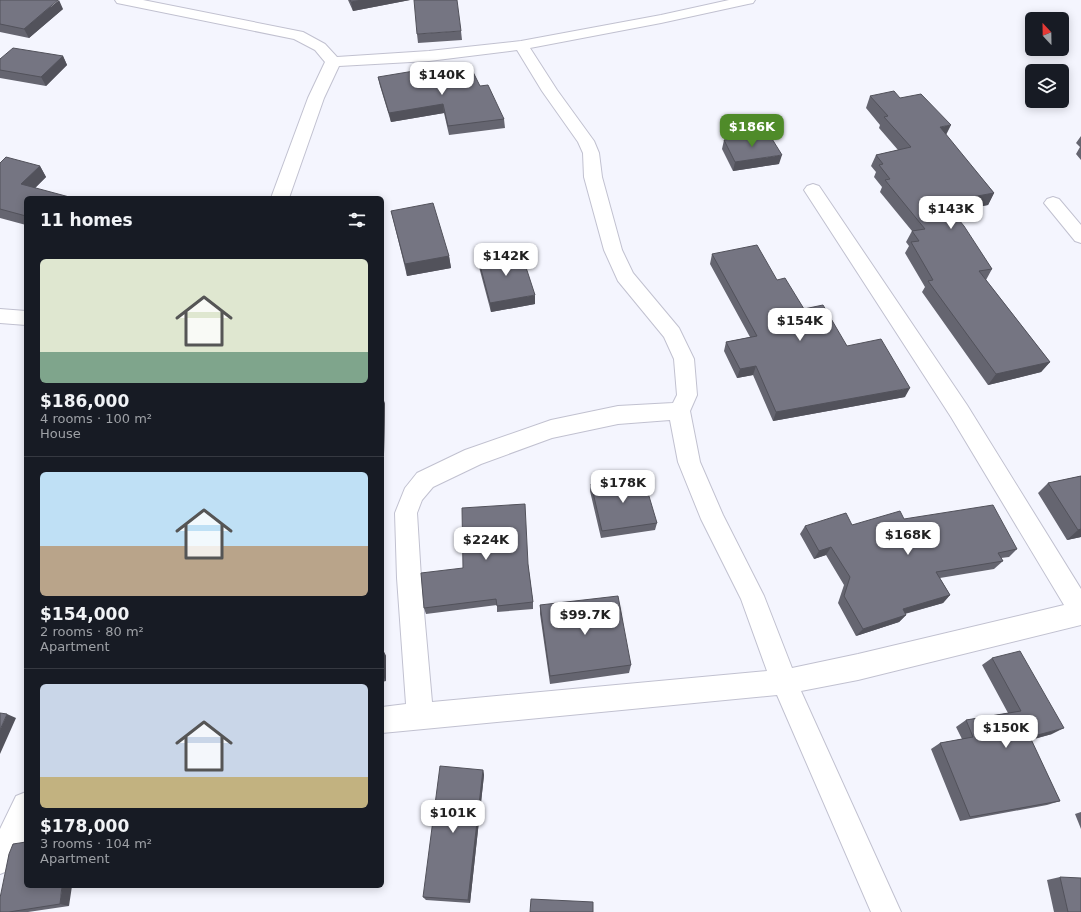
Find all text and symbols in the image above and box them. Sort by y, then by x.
north arrow [1025,12,1069,56]
map controls [1025,12,1069,108]
pin: $140K [414,62,470,96]
button: layers [1025,64,1069,108]
text: $140K [419,67,465,82]
pin: $186K [724,114,780,148]
text: $186K [729,119,775,134]
pin: $143K [923,196,979,230]
text: $143K [928,201,974,216]
icon: filters [346,209,368,231]
text: 11 homes [40,210,133,230]
pin: $142K [478,243,534,277]
text: $142K [483,248,529,263]
icon: home [168,285,240,357]
pin: $154K [772,308,828,342]
text: $154K [777,313,823,328]
text: $186,000 [40,391,129,411]
text: 4 rooms · 100 m² [40,411,152,426]
text: House [40,426,81,441]
pin: $178K [595,470,651,504]
text: $178K [600,475,646,490]
icon: home [168,498,240,570]
pin: $168K [880,522,936,556]
pin: $224K [458,527,514,561]
text: $168K [885,527,931,542]
text: $224K [463,532,509,547]
pin: $99.7K [552,602,618,636]
text: $154,000 [40,604,129,624]
text: $99.7K [559,607,611,622]
text: 2 rooms · 80 m² [40,624,144,639]
text: Apartment [40,639,110,654]
icon: home [168,710,240,782]
pin: $150K [978,715,1034,749]
text: $150K [983,720,1029,735]
pin: $101K [425,800,481,834]
text: $101K [430,805,476,820]
text: $178,000 [40,816,129,836]
text: 3 rooms · 104 m² [40,836,152,851]
text: Apartment [40,851,110,866]

